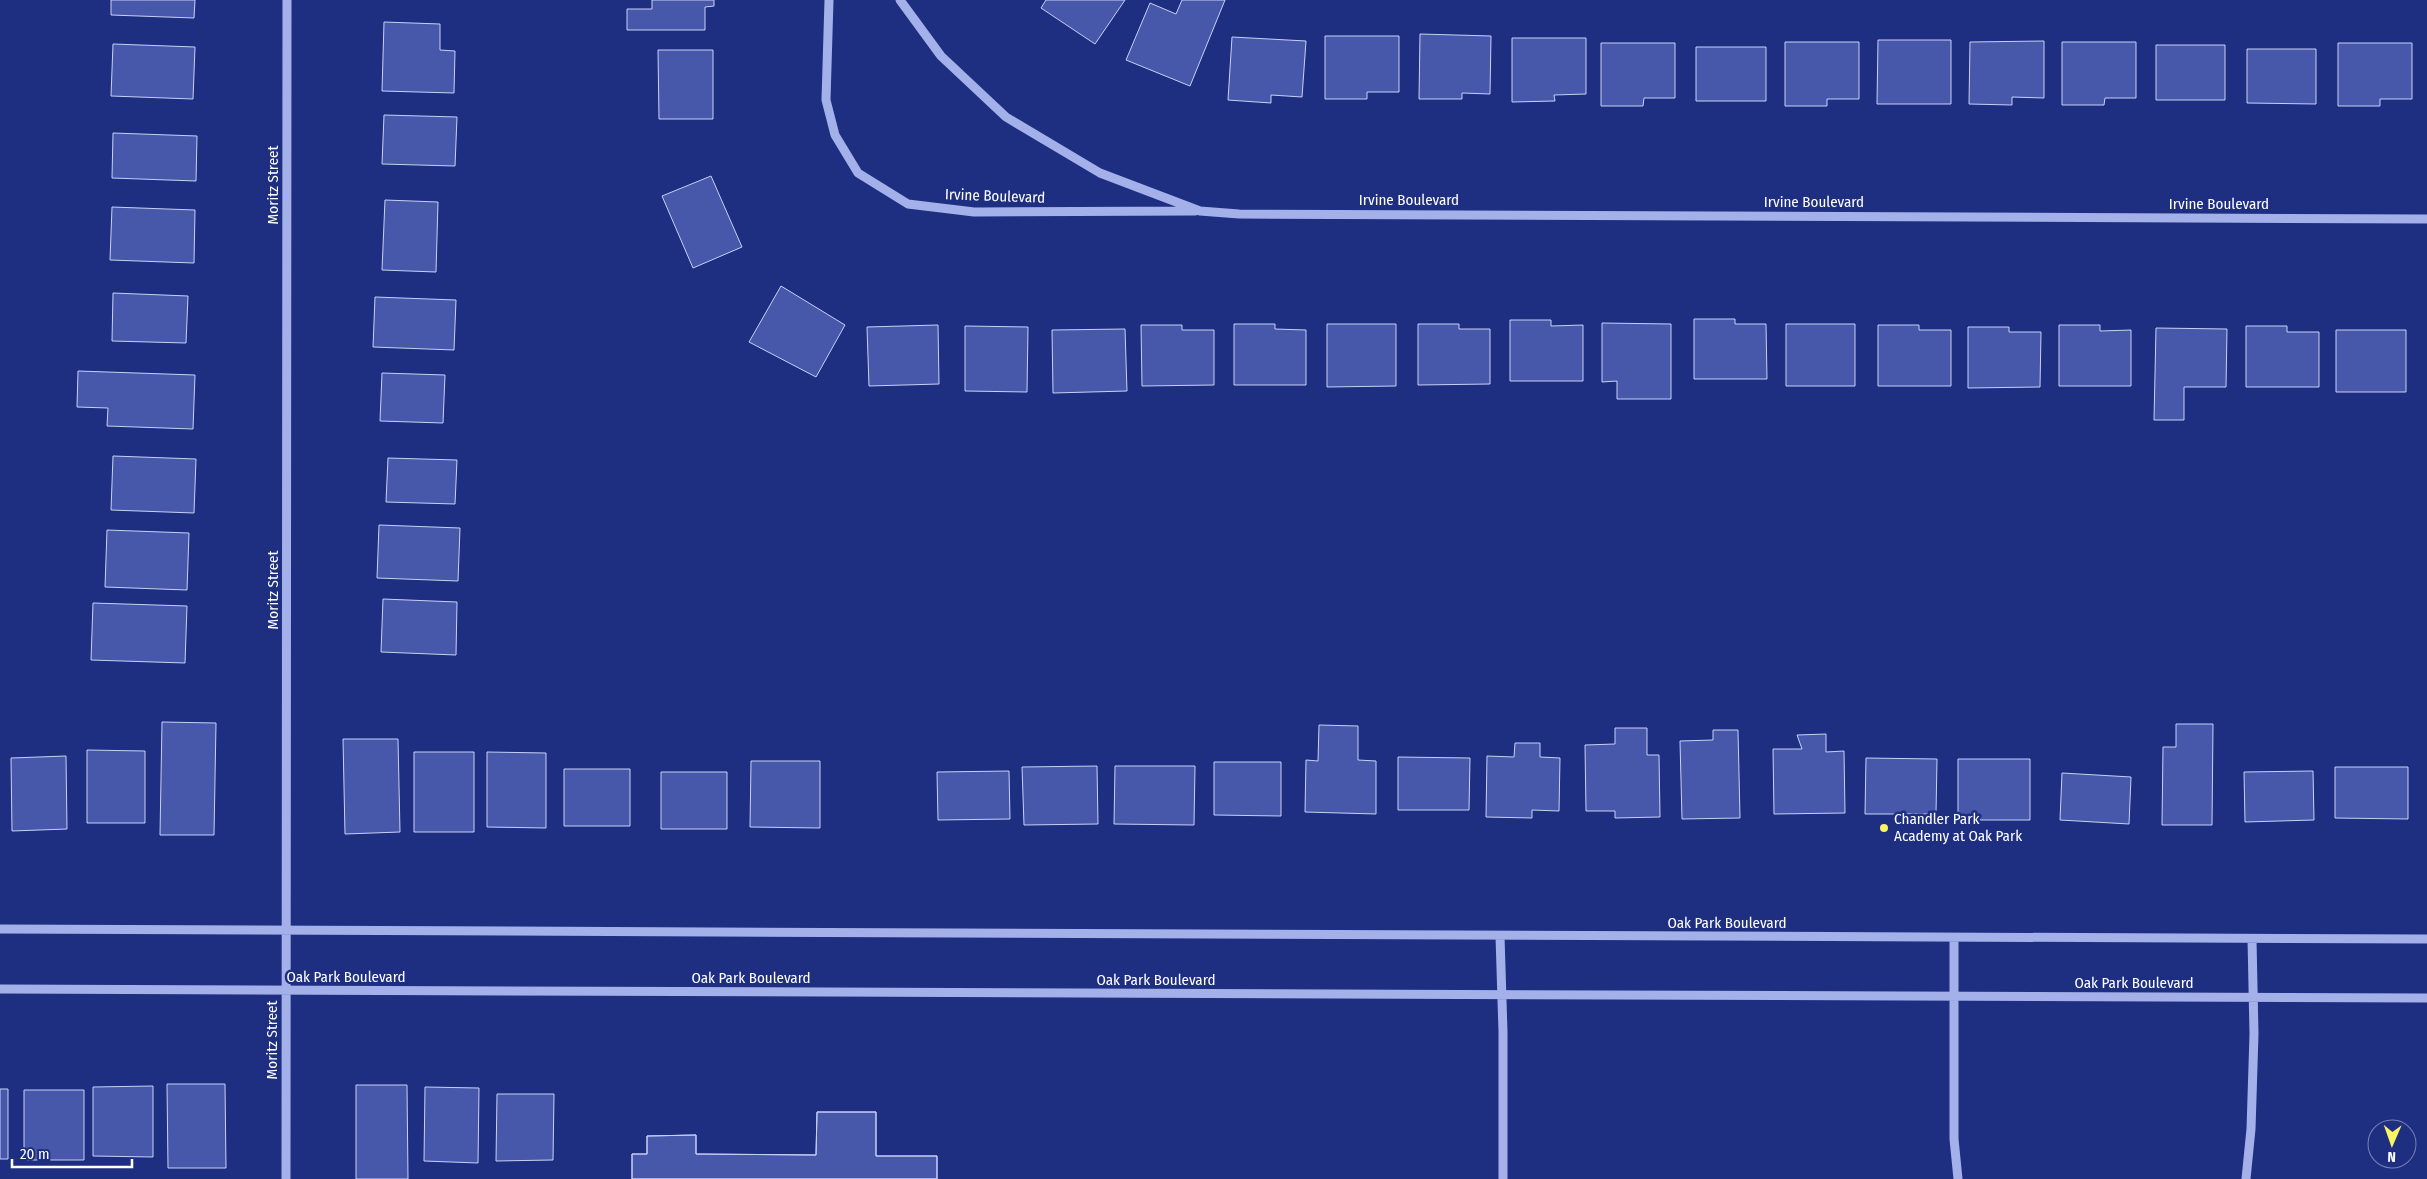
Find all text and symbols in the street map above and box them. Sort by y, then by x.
street label: Moritz Street [264,146,282,224]
street label: Irvine Boulevard [945,185,1045,207]
street label: Irvine Boulevard [1359,191,1459,209]
street label: Irvine Boulevard [1764,193,1864,211]
street label: Irvine Boulevard [2169,195,2269,213]
street label: Moritz Street [264,551,282,629]
place label: Chandler Park Academy at Oak Park [1894,810,2022,845]
marker: Chandler Park Academy at Oak Park [1878,822,1890,834]
street label: Oak Park Boulevard [1667,914,1787,932]
street label: Oak Park Boulevard [286,968,406,986]
street label: Oak Park Boulevard [691,969,811,987]
street label: Oak Park Boulevard [1096,971,1216,989]
street label: Oak Park Boulevard [2074,974,2194,992]
street label: Moritz Street [263,1001,281,1079]
north arrow [2367,1119,2417,1169]
scale bar [12,1136,132,1168]
text: 20 m [20,1145,50,1163]
text: N [2387,1148,2396,1165]

